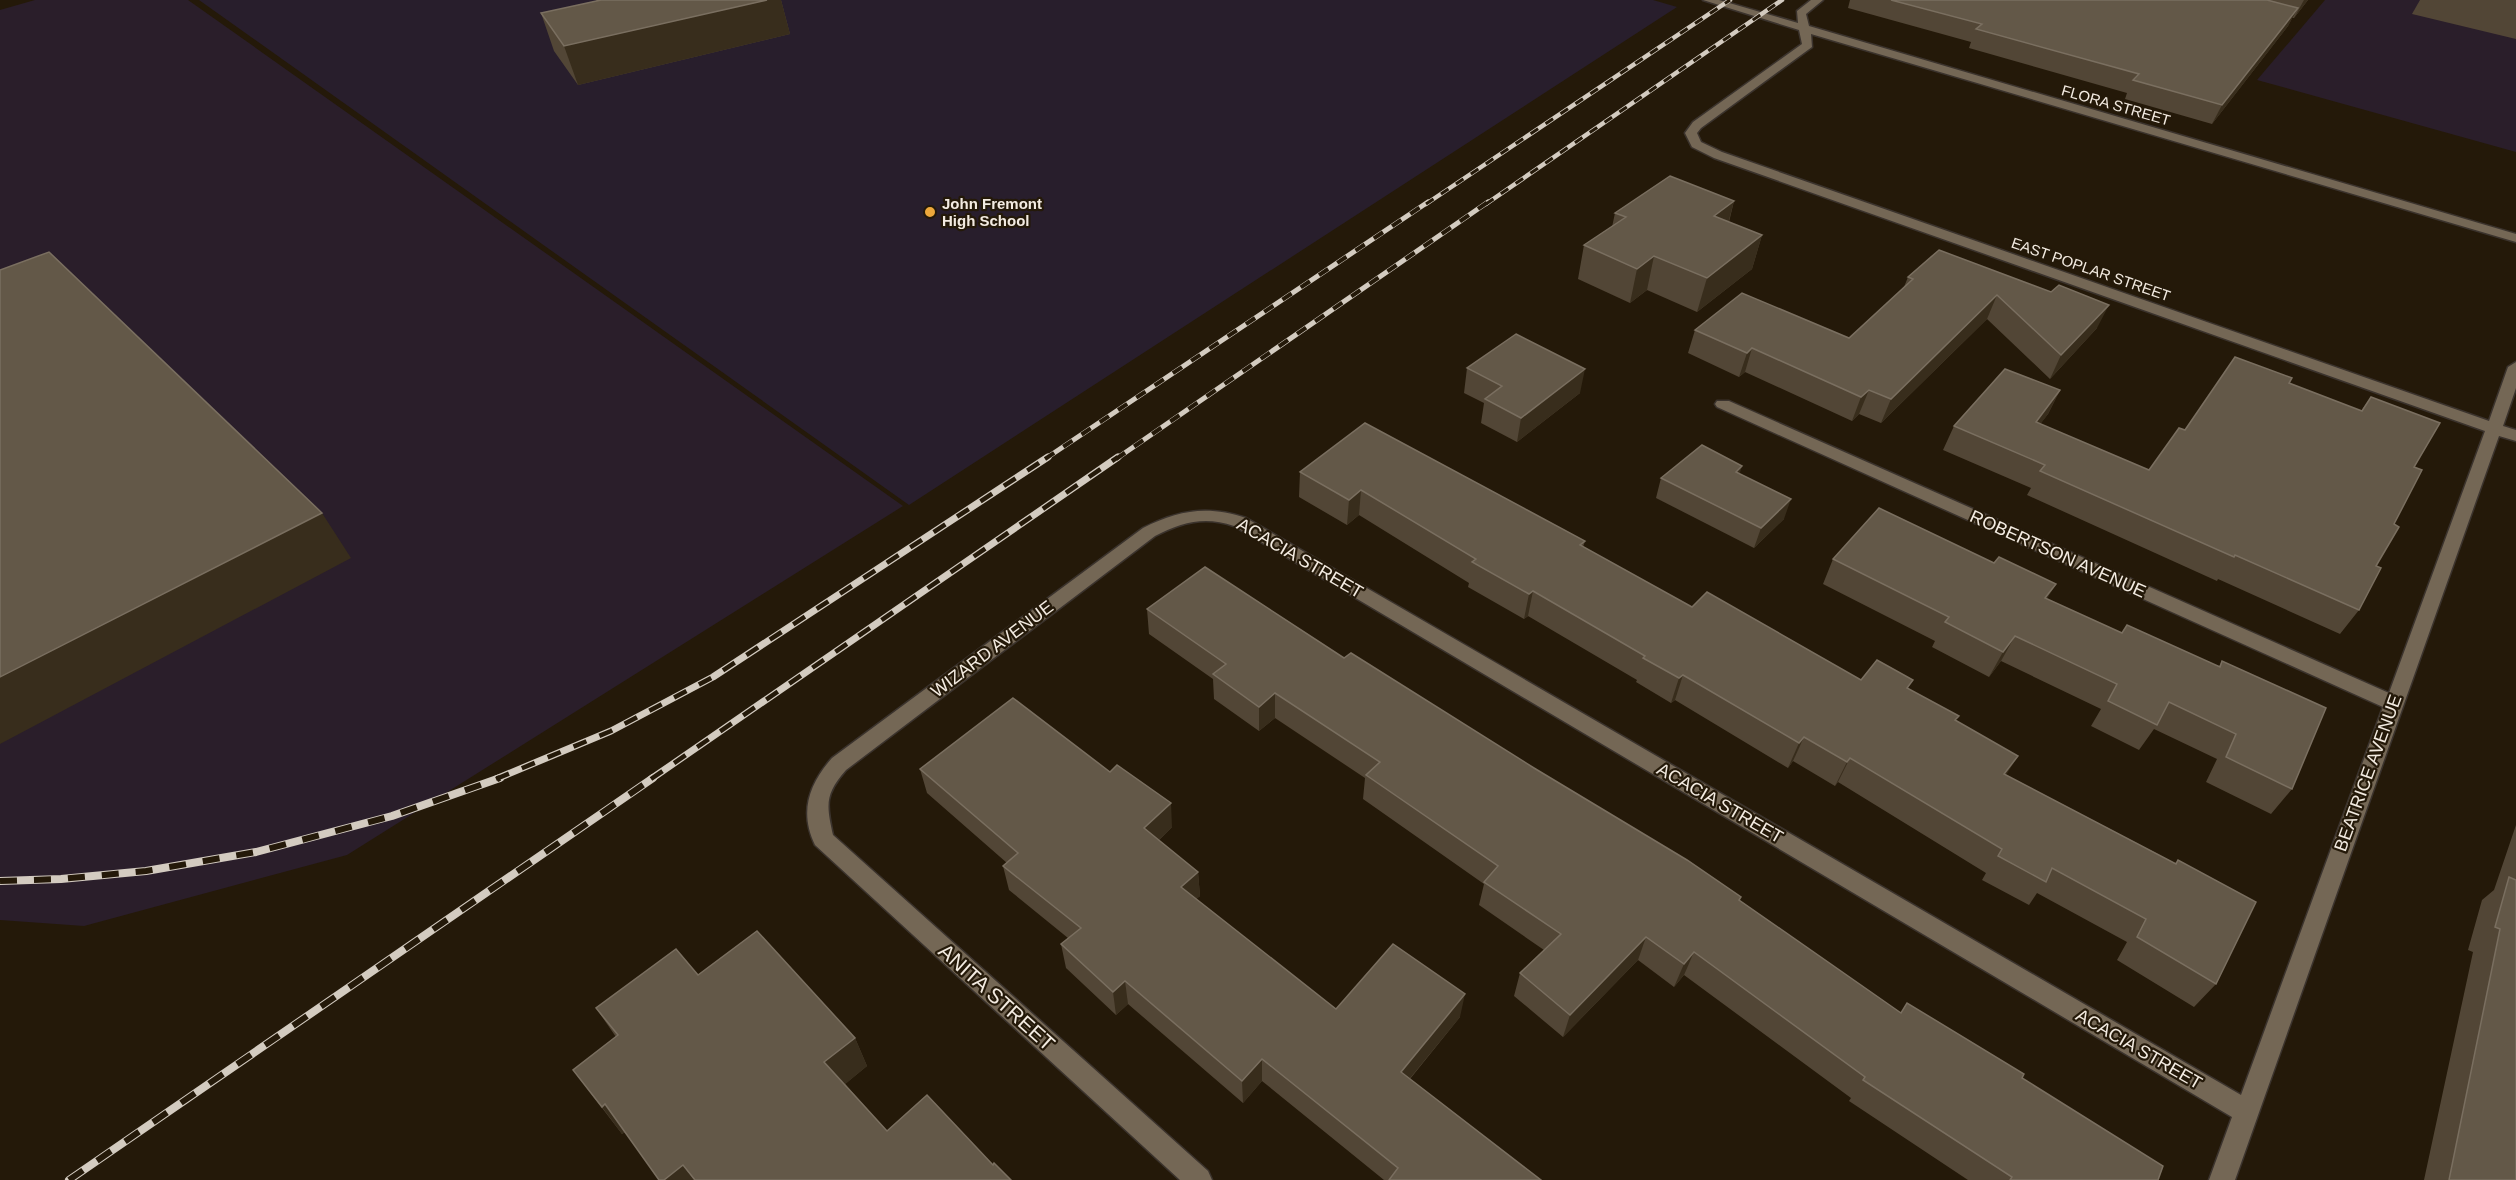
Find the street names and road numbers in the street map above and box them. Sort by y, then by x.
street label: FLORA STREET [2060,81,2172,129]
street label: EAST POPLAR STREET [2009,234,2173,304]
street label: ROBERTSON AVENUE [1967,506,2149,602]
street label: ACACIA STREET [1233,514,1367,602]
street label: WIZARD AVENUE [927,597,1057,701]
street label: BEATRICE AVENUE [2330,692,2406,854]
street label: ACACIA STREET [1653,759,1787,847]
street label: ANITA STREET [934,939,1060,1055]
street label: ACACIA STREET [2072,1005,2206,1093]

